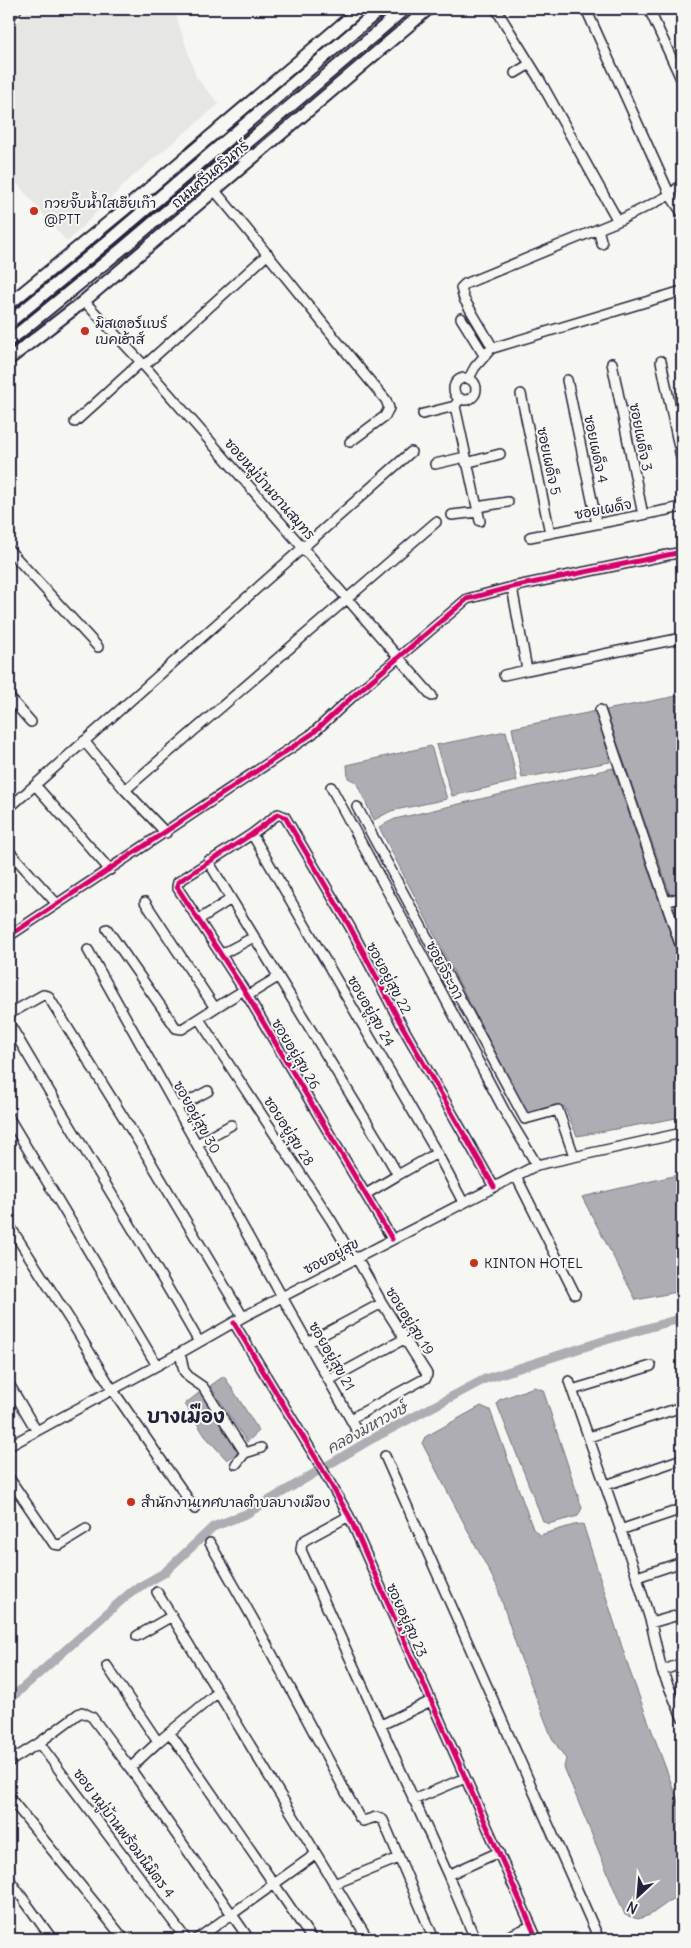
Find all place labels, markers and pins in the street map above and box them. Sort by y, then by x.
place label: กวยจั๊บน้ำใสเฮียเก๊า @PTT [44,191,156,228]
marker: กวยจั๊บน้ำใสเฮียเก๊า @PTT [28,205,40,217]
place label: มิสเตอร์แบร์ เบคเฮ้าส์ [95,314,168,348]
marker: มิสเตอร์แบร์ เบคเฮ้าส์ [79,325,91,337]
place label: KINTON HOTEL [484,1254,583,1272]
marker: KINTON HOTEL [468,1257,480,1269]
place label: สำนักงานเทศบาลตำบลบางเมือง [141,1493,330,1511]
marker: สำนักงานเทศบาลตำบลบางเมือง [125,1496,137,1508]

